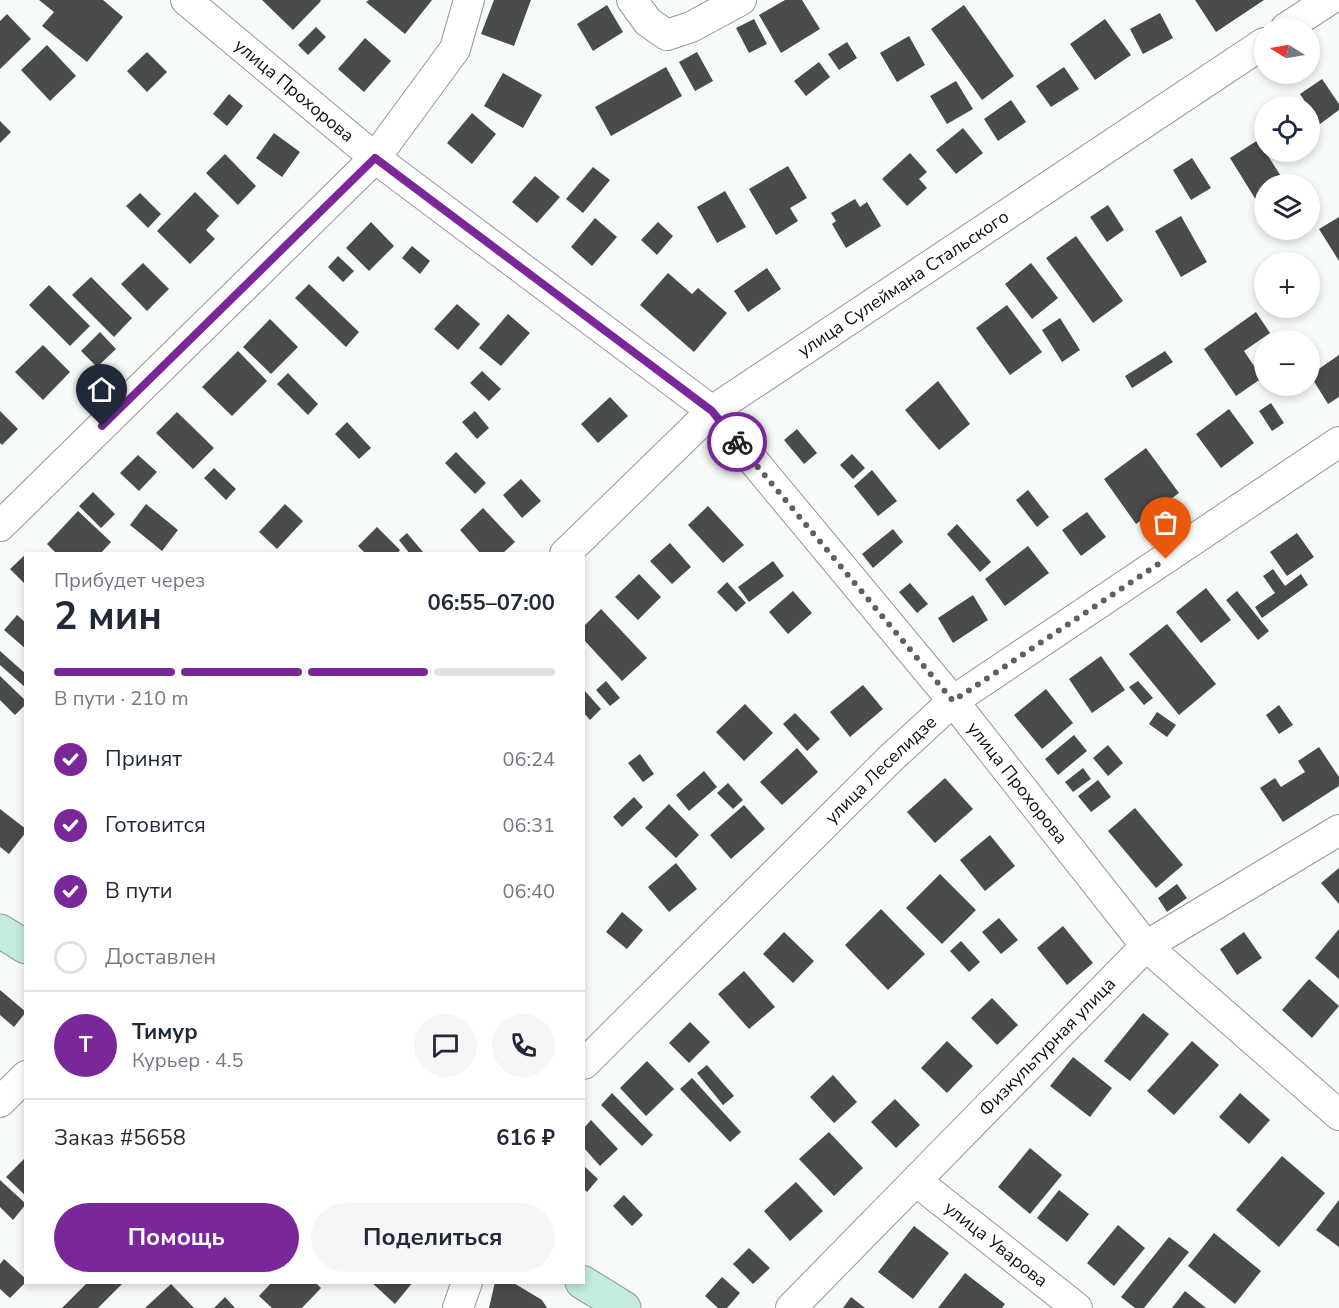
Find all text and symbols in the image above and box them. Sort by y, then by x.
north arrow [1254,18,1320,84]
map controls [1254,18,1320,396]
street label: улица Прохорова [229,33,359,148]
button: locate [1254,96,1320,162]
button: layers [1254,174,1320,240]
street label: улица Сулеймана Стальского [793,204,1013,362]
button: + [1254,252,1320,318]
button: − [1254,330,1320,396]
pin [76,364,127,426]
icon: home [85,373,118,406]
courier [707,412,767,472]
icon: bike [721,426,754,459]
pin [1140,497,1191,559]
icon: bag [1149,506,1182,539]
text: Прибудет через [54,567,205,594]
text: 06:55–07:00 [427,588,555,618]
text: 2 мин [54,590,162,643]
text: В пути · 210 m [54,685,189,712]
street label: улица Леселидзе [820,710,942,829]
street label: улица Прохорова [962,717,1073,849]
icon: check [54,743,87,776]
text: Принят [105,744,182,774]
text: 06:24 [502,746,555,773]
icon: check [54,809,87,842]
text: Готовится [105,810,206,840]
text: 06:31 [502,812,555,839]
icon: check [54,875,87,908]
text: В пути [105,876,173,906]
text: 06:40 [502,878,555,905]
text: Доставлен [105,942,216,972]
street label: Физкультурная улица [974,972,1121,1121]
button: chat [414,1014,477,1077]
button: phone [492,1014,555,1077]
text: Тимур [132,1017,198,1047]
text: Т [79,1030,92,1060]
text: Курьер · 4.5 [132,1047,244,1074]
text: Заказ #5658 [54,1123,186,1153]
text: 616 ₽ [496,1123,555,1153]
street label: улица Уварова [939,1196,1053,1292]
button: Помощь [54,1203,299,1272]
button: Поделиться [311,1203,555,1272]

